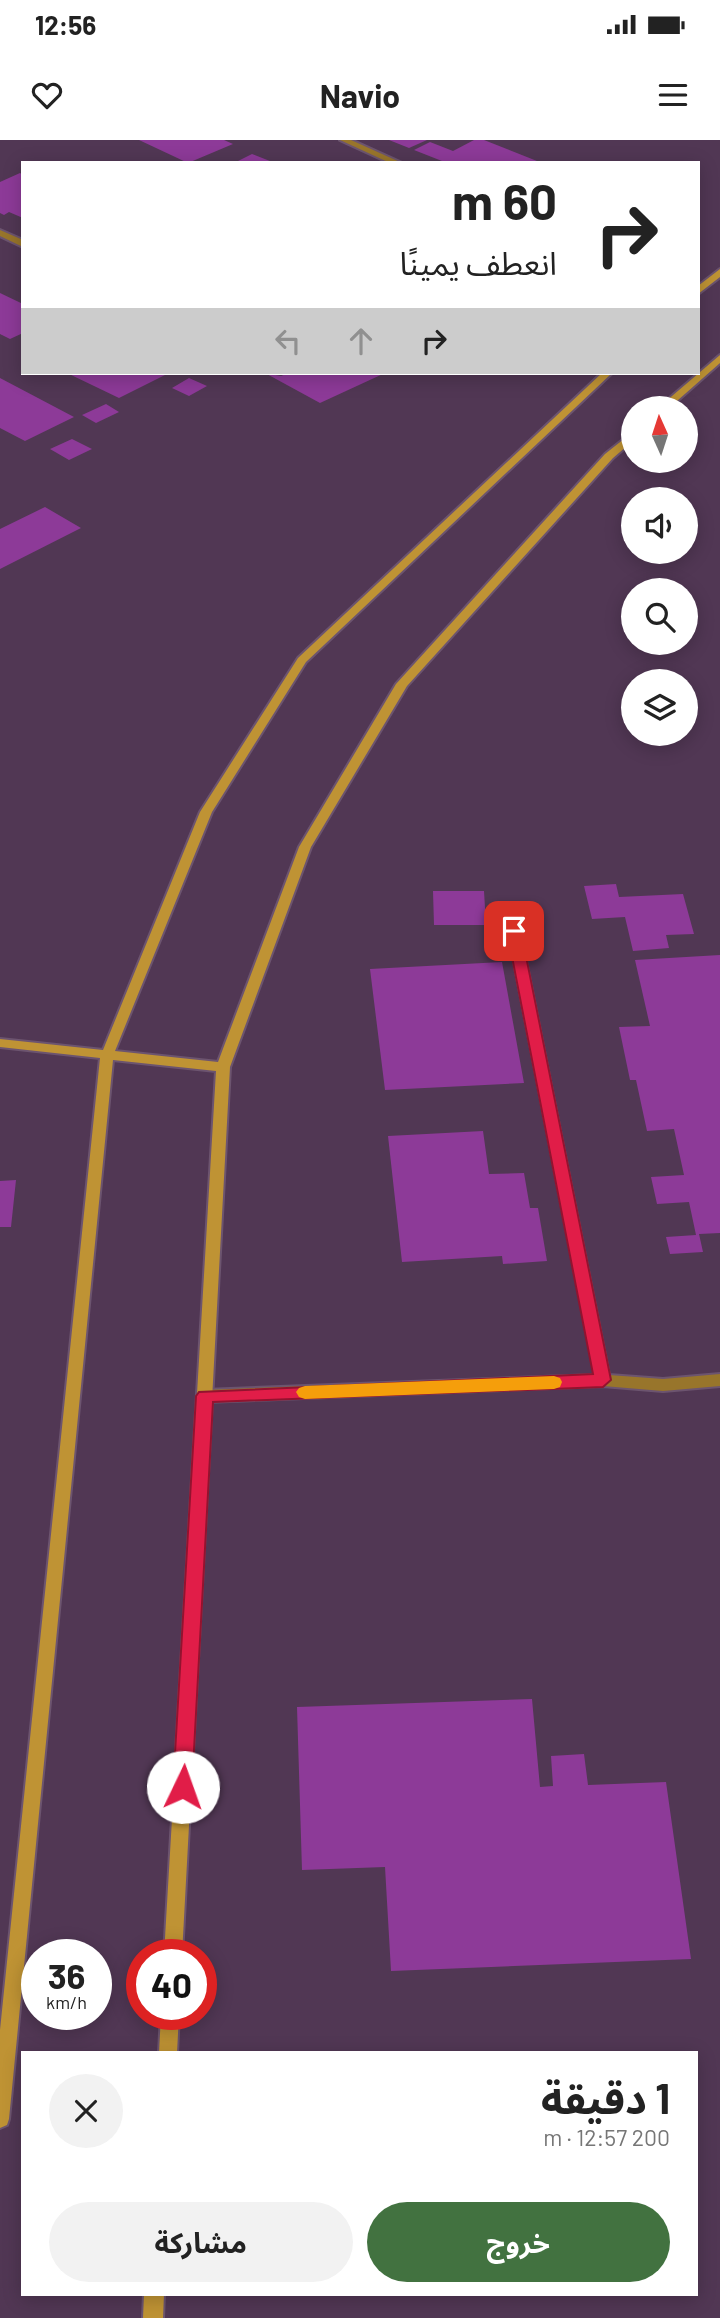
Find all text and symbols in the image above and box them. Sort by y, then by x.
text: 12:56 [35,9,96,40]
icon: heart [28,76,66,114]
text: Navio [320,76,400,114]
icon: menu [654,76,692,114]
text: 60 m [452,171,557,230]
icon: right [581,189,672,280]
text: انعطف يمينًا [400,243,557,281]
icon: left [269,322,307,360]
icon: ahead [342,322,380,360]
icon: right [415,322,453,360]
north arrow [621,396,698,472]
map controls [621,396,698,746]
button: sound [621,487,698,564]
button: search [621,578,698,655]
button: layers [621,669,698,746]
pin [484,901,544,961]
icon: arrive [495,912,533,950]
position arrow [146,1750,220,1824]
speed limit sign: 40 [126,1939,217,2030]
text: 36 [48,1954,85,1996]
text: km/h [46,1991,87,2013]
text: 1 دقيقة [541,2072,670,2122]
button: close [49,2074,123,2148]
text: 200 m · 12:57 [543,2123,670,2151]
button: مشاركة [49,2202,353,2282]
button: خروج [367,2202,670,2282]

